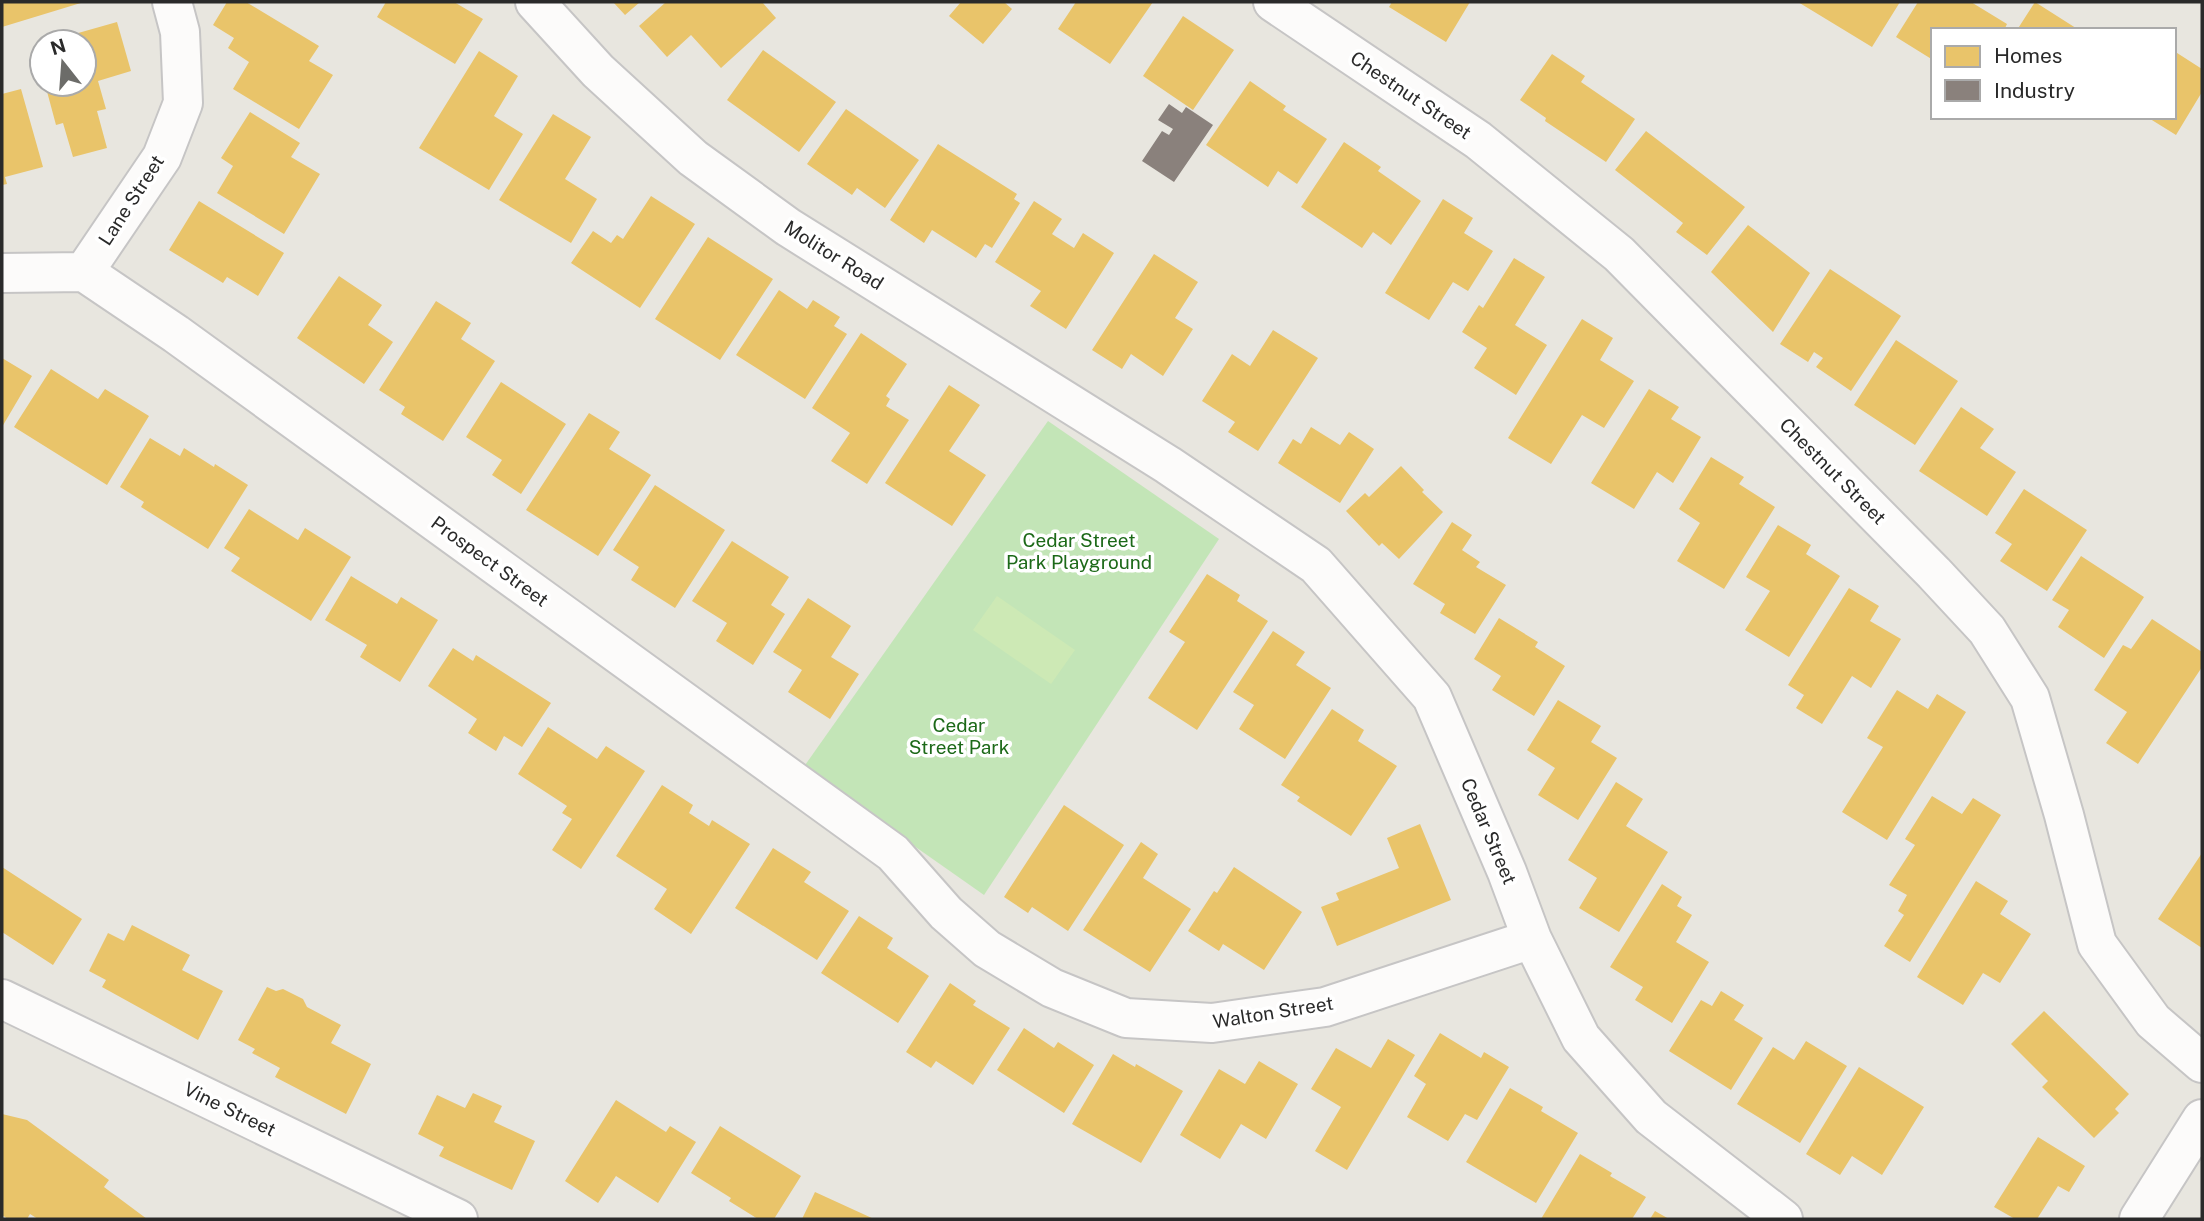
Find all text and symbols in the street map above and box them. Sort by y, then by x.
north arrow [28,28,98,98]
legend [1931,28,2176,119]
text: N [48,34,68,59]
text: Homes [1994,43,2062,68]
street label: Chestnut Street [1346,46,1476,144]
text: Industry [1994,78,2075,103]
street label: Lane Street [94,151,168,249]
street label: Molitor Road [780,216,888,294]
street label: Chestnut Street [1775,413,1891,529]
street label: Prospect Street [427,511,553,611]
park label: Cedar Street Park Playground [1006,529,1152,573]
park label: Cedar Street Park [909,714,1010,758]
street label: Cedar Street [1457,775,1521,887]
street label: Walton Street [1211,992,1335,1032]
street label: Vine Street [181,1077,279,1141]

